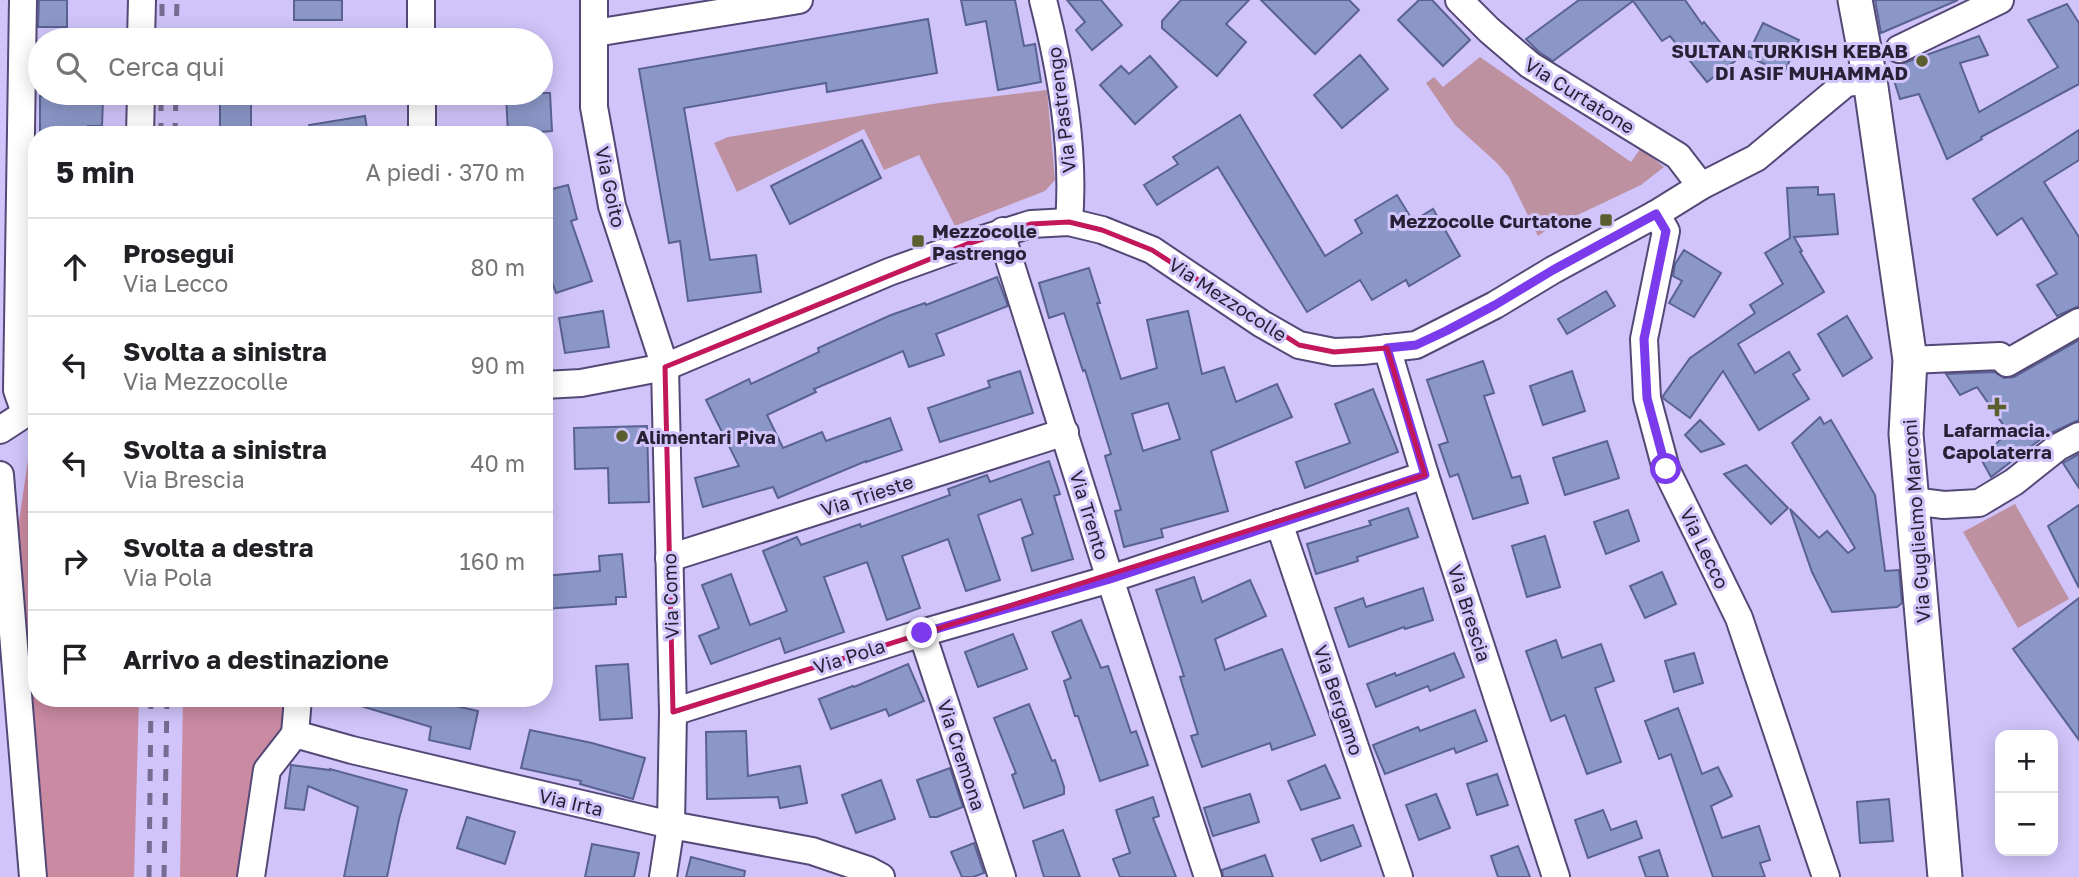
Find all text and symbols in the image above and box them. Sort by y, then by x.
search box [28,28,553,105]
place label: SULTAN TURKISH KEBAB DI ASIF MUHAMMAD [1671,39,1908,84]
street label: Via Pastrengo [1042,46,1080,174]
icon: search [52,48,90,86]
text: Cerca qui [108,51,225,82]
street label: Via Curtatone [1521,52,1639,138]
marker: SULTAN TURKISH KEBAB DI ASIF MUHAMMAD [1914,53,1930,69]
street label: Via Goito [591,144,631,230]
text: 5 min [56,154,134,190]
text: A piedi · 370 m [365,158,525,186]
place label: Mezzocolle Curtatone [1389,209,1592,232]
marker: Mezzocolle Curtatone [1598,212,1614,228]
place label: Mezzocolle Pastrengo [932,219,1037,264]
marker: Mezzocolle Pastrengo [910,233,926,249]
text: Prosegui [123,238,234,269]
icon: ahead [56,248,94,286]
street label: Via Mezzocolle [1165,252,1291,346]
text: 80 m [471,253,525,281]
text: Via Lecco [123,269,228,297]
text: Svolta a sinistra [123,336,327,367]
icon: left [56,346,94,384]
text: 90 m [471,351,525,379]
text: Via Mezzocolle [123,367,288,395]
marker: Lafarmacia. Capolaterra [1989,399,2005,415]
street label: Via Guglielmo Marconi [1897,418,1935,624]
place label: Lafarmacia. Capolaterra [1942,418,2052,463]
place label: Alimentari Piva [636,425,776,448]
marker: Alimentari Piva [614,428,630,444]
text: Svolta a sinistra [123,434,327,465]
icon: left [56,444,94,482]
text: 40 m [471,449,525,477]
route start [1650,453,1681,484]
text: Via Brescia [123,465,245,493]
street label: Via Trento [1066,468,1114,562]
street label: Via Trieste [818,469,916,521]
street label: Via Lecco [1676,504,1734,592]
text: Svolta a destra [123,532,314,563]
icon: right [56,542,94,580]
text: 160 m [460,547,525,575]
street label: Via Como [657,553,683,639]
street label: Via Brescia [1444,562,1496,664]
text: Via Pola [123,563,212,591]
route end [906,617,937,648]
street label: Via Pola [810,634,888,678]
icon: arrive [56,640,94,678]
street label: Via Bergamo [1309,642,1369,758]
text: Arrivo a destinazione [123,644,389,675]
street label: Via Cremona [933,697,991,813]
map controls [1995,730,2058,856]
button: + [1995,730,2058,793]
street label: Via Irta [537,783,605,821]
button: − [1995,793,2058,856]

